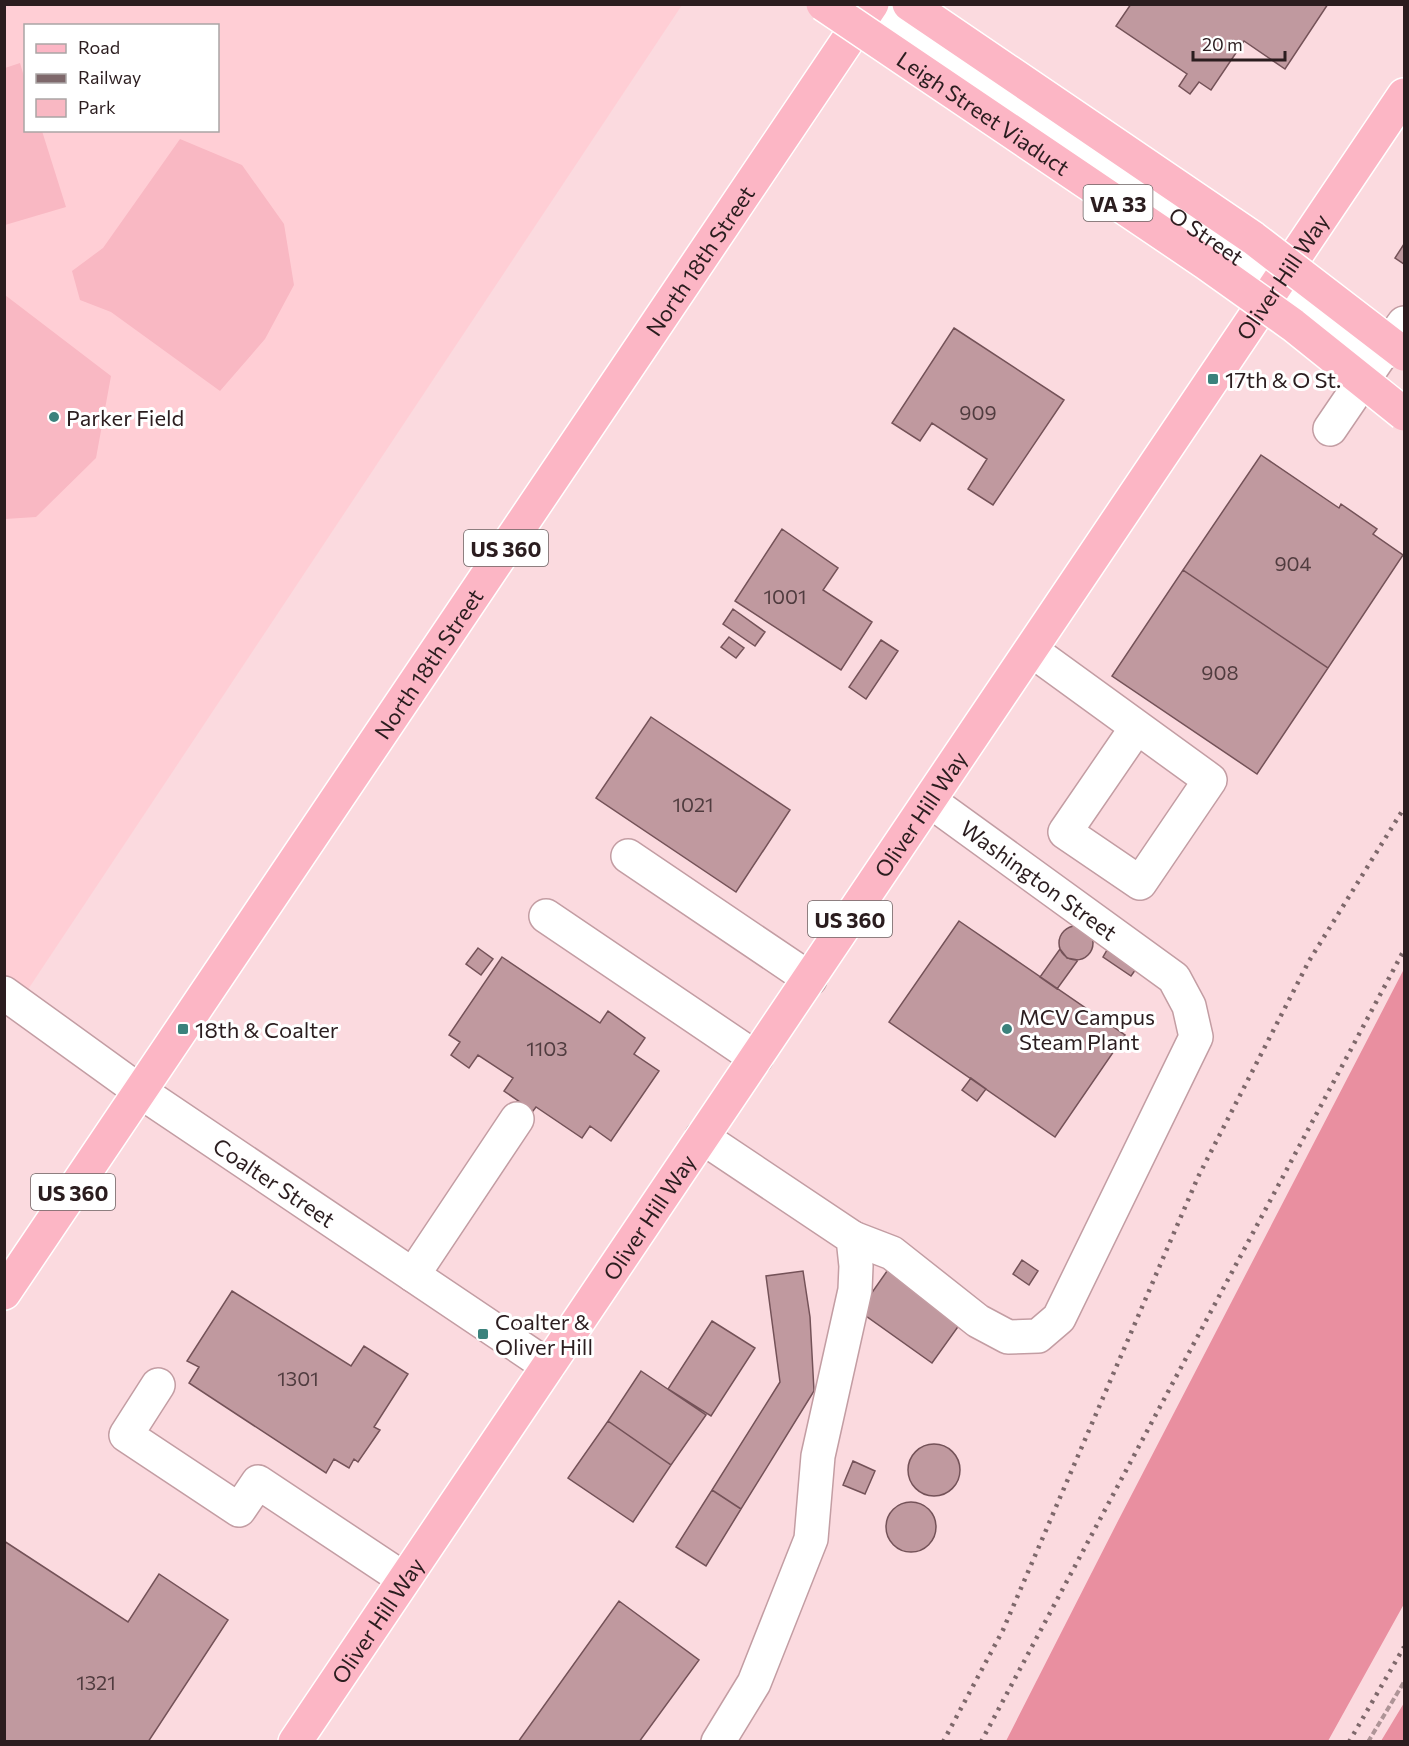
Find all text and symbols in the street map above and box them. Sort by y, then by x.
legend [24,24,219,132]
scale bar [1193,24,1284,62]
text: 20 m [1202,33,1243,55]
text: Road [78,36,120,58]
street label: Leigh Street Viaduct [892,45,1075,181]
text: Railway [78,66,141,88]
text: Park [78,96,116,118]
street label: North 18th Street [639,180,760,341]
road number: VA 33 [1084,185,1152,221]
street label: O Street [1164,200,1249,270]
street label: Oliver Hill Way [1230,208,1334,345]
place label: 17th & O St. [1225,366,1341,393]
marker: 17th & O St. [1206,372,1220,386]
house number: 909 [959,400,997,424]
place label: Parker Field [66,404,184,431]
marker: Parker Field [47,410,61,424]
road number: US 360 [464,530,548,566]
house number: 904 [1274,551,1312,575]
street label: North 18th Street [368,583,488,744]
house number: 1001 [763,584,807,608]
house number: 908 [1201,660,1239,684]
street label: Oliver Hill Way [868,746,972,882]
house number: 1021 [672,792,714,816]
street label: Washington Street [956,814,1122,946]
road number: US 360 [808,901,892,937]
place label: MCV Campus Steam Plant [1019,1003,1155,1055]
place label: 18th & Coalter [195,1016,339,1043]
marker: 18th & Coalter [176,1022,190,1036]
marker: MCV Campus Steam Plant [1000,1022,1014,1036]
house number: 1103 [526,1036,568,1060]
street label: Coalter Street [208,1131,341,1232]
street label: Oliver Hill Way [597,1149,701,1285]
road number: US 360 [31,1174,115,1210]
place label: Coalter & Oliver Hill [495,1308,593,1360]
marker: Coalter & Oliver Hill [476,1327,490,1341]
house number: 1301 [277,1366,319,1390]
street label: Oliver Hill Way [325,1552,429,1688]
house number: 1321 [76,1670,116,1694]

